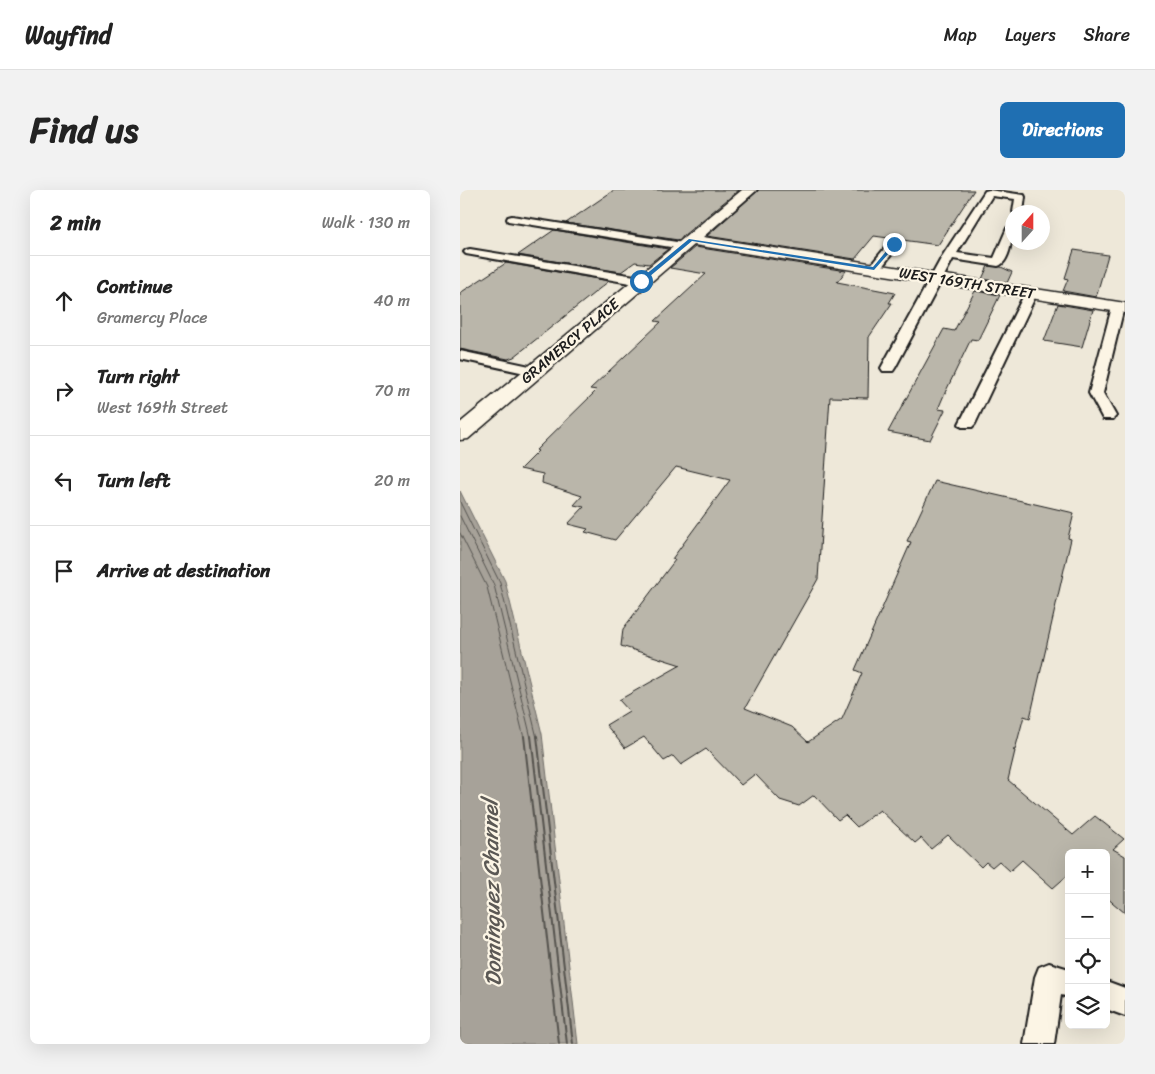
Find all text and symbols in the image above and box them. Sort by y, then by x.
text: Wayfind [25,14,111,56]
text: Map [944,19,977,51]
text: Layers [1005,19,1056,51]
text: Share [1084,19,1130,51]
text: Find us [30,99,138,161]
button: Directions [1000,102,1125,158]
text: 2 min [50,204,101,242]
north arrow [1005,205,1050,250]
text: Walk · 130 m [322,208,410,237]
route end [883,233,906,256]
street label: WEST 169TH STREET [897,259,1038,307]
text: Continue [97,270,173,303]
route start [630,270,653,293]
text: 40 m [373,286,410,315]
icon: ahead [50,287,78,315]
street label: GRAMERCY PLACE [515,291,627,390]
text: Gramercy Place [97,303,208,332]
text: Turn right [97,360,179,393]
text: 70 m [374,376,410,405]
icon: right [50,377,78,405]
text: West 169th Street [97,393,228,422]
text: Turn left [97,464,170,497]
text: 20 m [374,466,410,495]
icon: left [50,467,78,495]
text: Arrive at destination [97,554,270,587]
icon: arrive [50,557,78,585]
water label: Dominguez Channel [470,795,513,987]
map controls [1065,849,1110,1029]
button: + [1065,849,1110,894]
button: − [1065,894,1110,939]
button: locate [1065,939,1110,984]
button: layers [1065,984,1110,1029]

